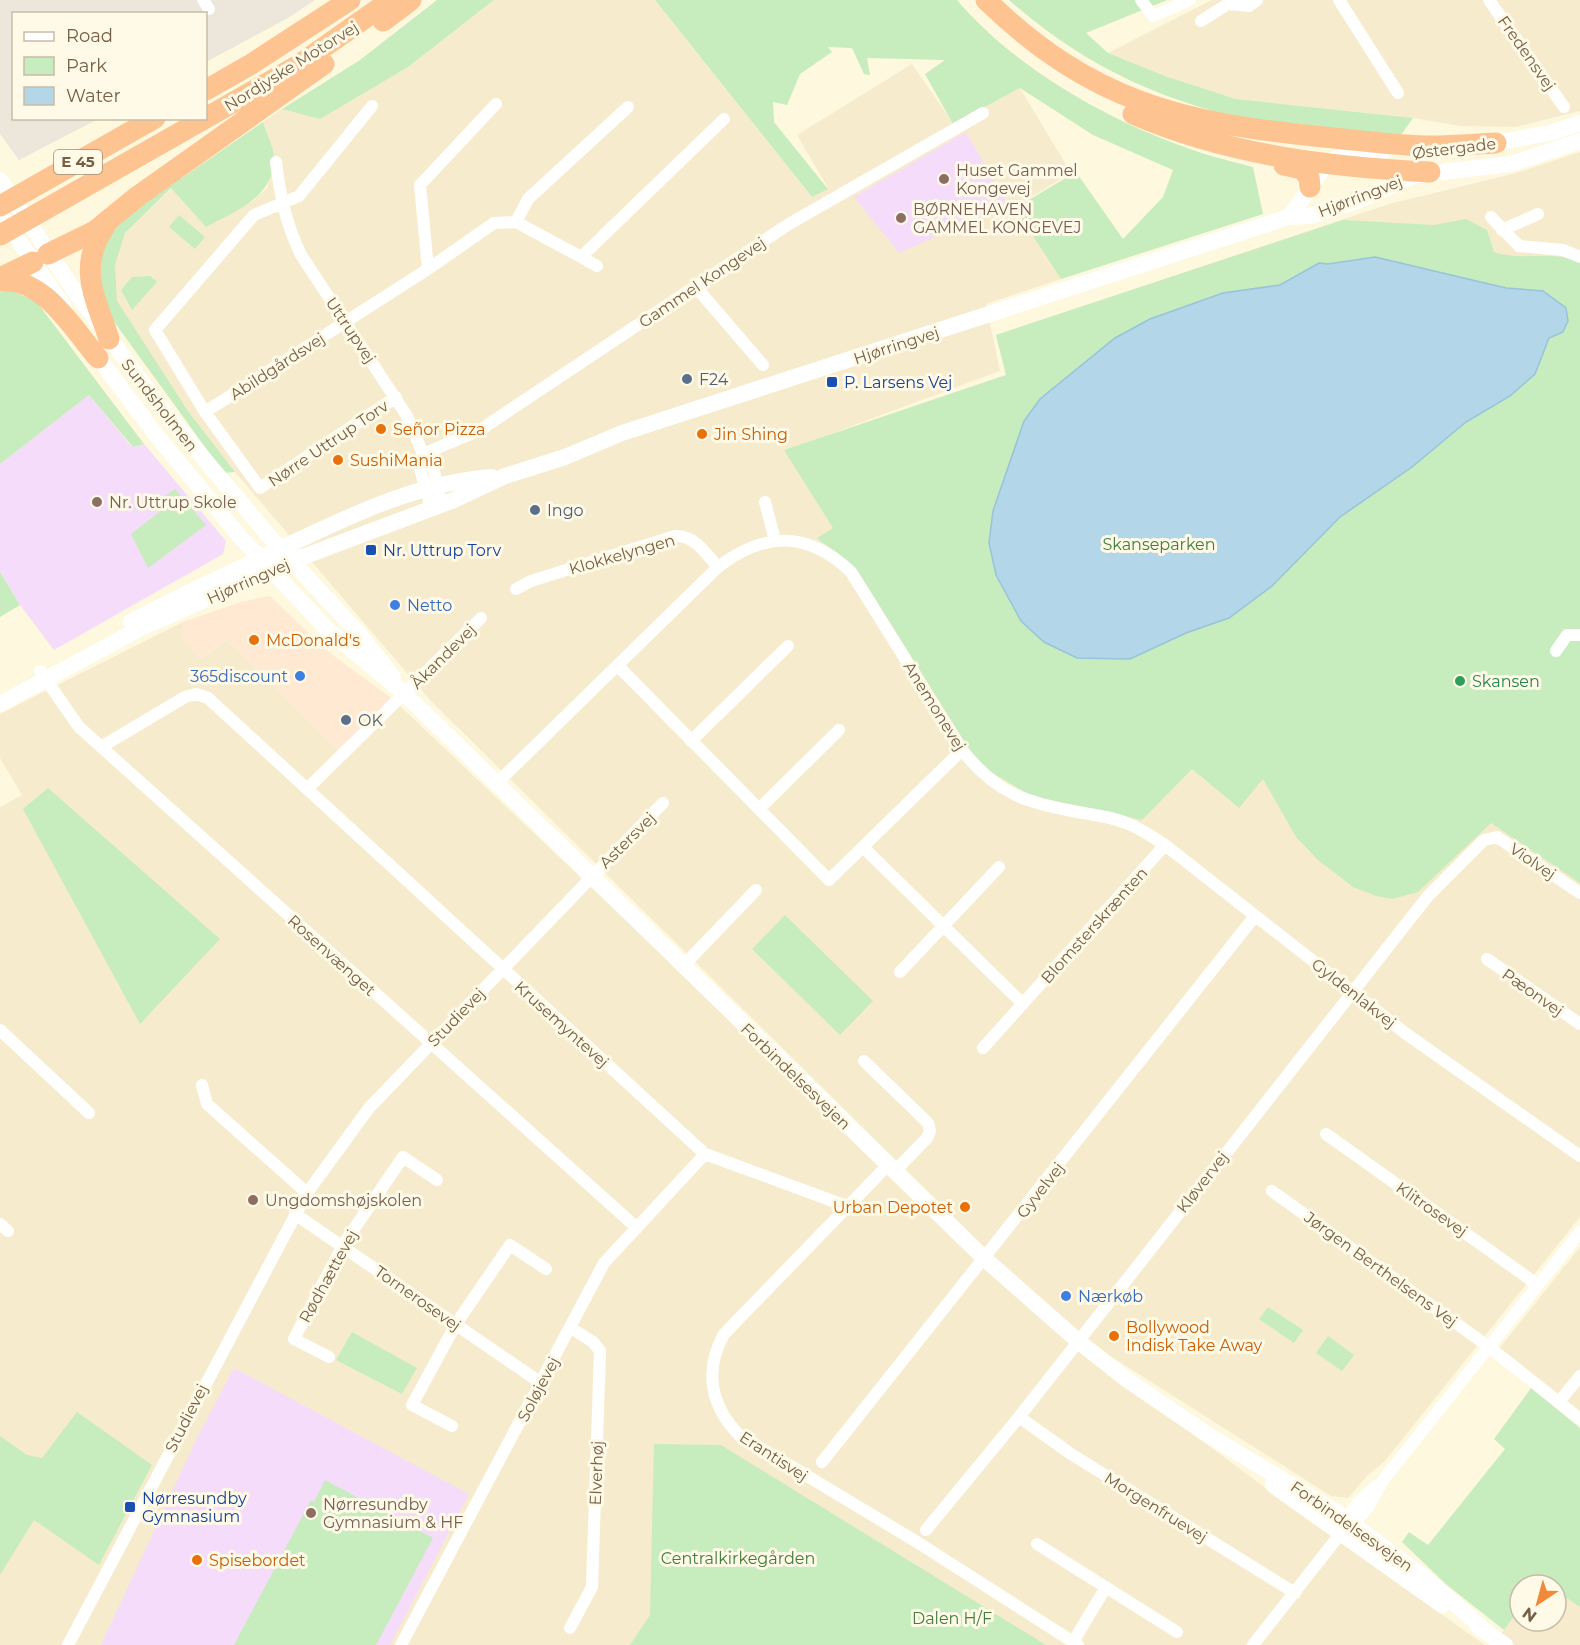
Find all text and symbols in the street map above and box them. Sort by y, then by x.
legend [12,12,207,120]
street label: Fredensvej [1494,12,1559,94]
street label: Nordjyske Motorvej [221,17,362,115]
text: Road [66,25,113,47]
text: Park [66,55,107,77]
text: Water [66,85,121,107]
street label: Østergade [1411,134,1497,163]
road number: E 45 [54,150,102,174]
place label: Huset Gammel Kongevej [956,161,1078,198]
marker: Huset Gammel Kongevej [937,172,951,186]
street label: Hjørringvej [1315,172,1405,221]
place label: BØRNEHAVEN GAMMEL KONGEVEJ [913,200,1081,237]
marker: BØRNEHAVEN GAMMEL KONGEVEJ [894,211,908,225]
street label: Gammel Kongevej [635,233,769,332]
street label: Uttrupvej [322,294,380,367]
street label: Hjørringvej [851,323,941,368]
street label: Abildgårdsvej [226,329,328,404]
street label: Sundsholmen [117,355,202,456]
place label: F24 [699,370,729,389]
marker: F24 [680,372,694,386]
place label: P. Larsens Vej [844,373,952,392]
marker: P. Larsens Vej [825,375,839,389]
street label: Nørre Uttrup Torv [265,396,392,491]
place label: Señor Pizza [393,420,486,439]
marker: Señor Pizza [374,422,388,436]
place label: Jin Shing [713,425,788,444]
marker: Jin Shing [695,427,709,441]
place label: SushiMania [350,451,443,470]
marker: SushiMania [331,453,345,467]
place label: Nr. Uttrup Skole [109,493,237,512]
marker: Nr. Uttrup Skole [90,495,104,509]
place label: Ingo [547,501,584,520]
marker: Ingo [528,503,542,517]
street label: Klokkelyngen [567,530,677,579]
park label: Skanseparken [1102,535,1216,554]
place label: Nr. Uttrup Torv [383,541,501,560]
marker: Nr. Uttrup Torv [364,543,378,557]
street label: Hjørringvej [204,555,293,608]
place label: Netto [407,596,452,615]
marker: Netto [388,598,402,612]
street label: Åkandevej [406,619,480,693]
place label: McDonald's [266,631,360,650]
marker: McDonald's [247,633,261,647]
street label: Anemonevej [900,658,970,754]
place label: 365discount [190,667,289,686]
marker: 365discount [293,669,307,683]
place label: Skansen [1472,672,1540,691]
marker: Skansen [1453,674,1467,688]
place label: OK [358,711,383,730]
marker: OK [339,713,353,727]
street label: Astersvej [595,808,659,872]
street label: Violvej [1506,839,1560,884]
street label: Blomsterskrænten [1037,863,1152,987]
street label: Rosenvænget [284,911,380,1000]
street label: Gyldenlakvej [1308,955,1400,1032]
street label: Pæonvej [1499,965,1567,1020]
street label: Krusemyntevej [511,977,613,1072]
street label: Studievej [424,984,489,1051]
street label: Forbindelsesvejen [737,1019,854,1134]
street label: Kløvervej [1173,1148,1232,1217]
street label: Gyvelvej [1013,1159,1068,1222]
street label: Klitrosevej [1393,1178,1471,1241]
place label: Ungdomshøjskolen [265,1191,422,1210]
marker: Ungdomshøjskolen [246,1193,260,1207]
place label: Urban Depotet [833,1198,953,1217]
marker: Urban Depotet [958,1200,972,1214]
street label: Jørgen Berthelsens Vej [1300,1207,1461,1331]
street label: Rødhættevej [295,1226,362,1326]
street label: Tornerosevej [371,1262,465,1335]
place label: Nærkøb [1078,1287,1143,1306]
marker: Nærkøb [1059,1289,1073,1303]
place label: Bollywood Indisk Take Away [1126,1318,1263,1355]
marker: Bollywood Indisk Take Away [1107,1329,1121,1343]
street label: Soløjevej [514,1354,563,1425]
street label: Studievej [161,1381,212,1456]
street label: Erantisvej [736,1427,811,1486]
street label: Elverhøj [586,1440,607,1506]
street label: Morgenfruevej [1101,1468,1211,1547]
street label: Forbindelsesvejen [1287,1477,1417,1576]
place label: Nørresundby Gymnasium [142,1489,247,1526]
place label: Nørresundby Gymnasium & HF [323,1495,463,1532]
marker: Nørresundby Gymnasium [123,1500,137,1514]
marker: Nørresundby Gymnasium & HF [304,1506,318,1520]
park label: Centralkirkegården [661,1549,815,1568]
place label: Spisebordet [209,1551,306,1570]
marker: Spisebordet [190,1553,204,1567]
north arrow [1508,1573,1568,1633]
text: N [1519,1603,1540,1626]
park label: Dalen H/F [912,1609,992,1628]

